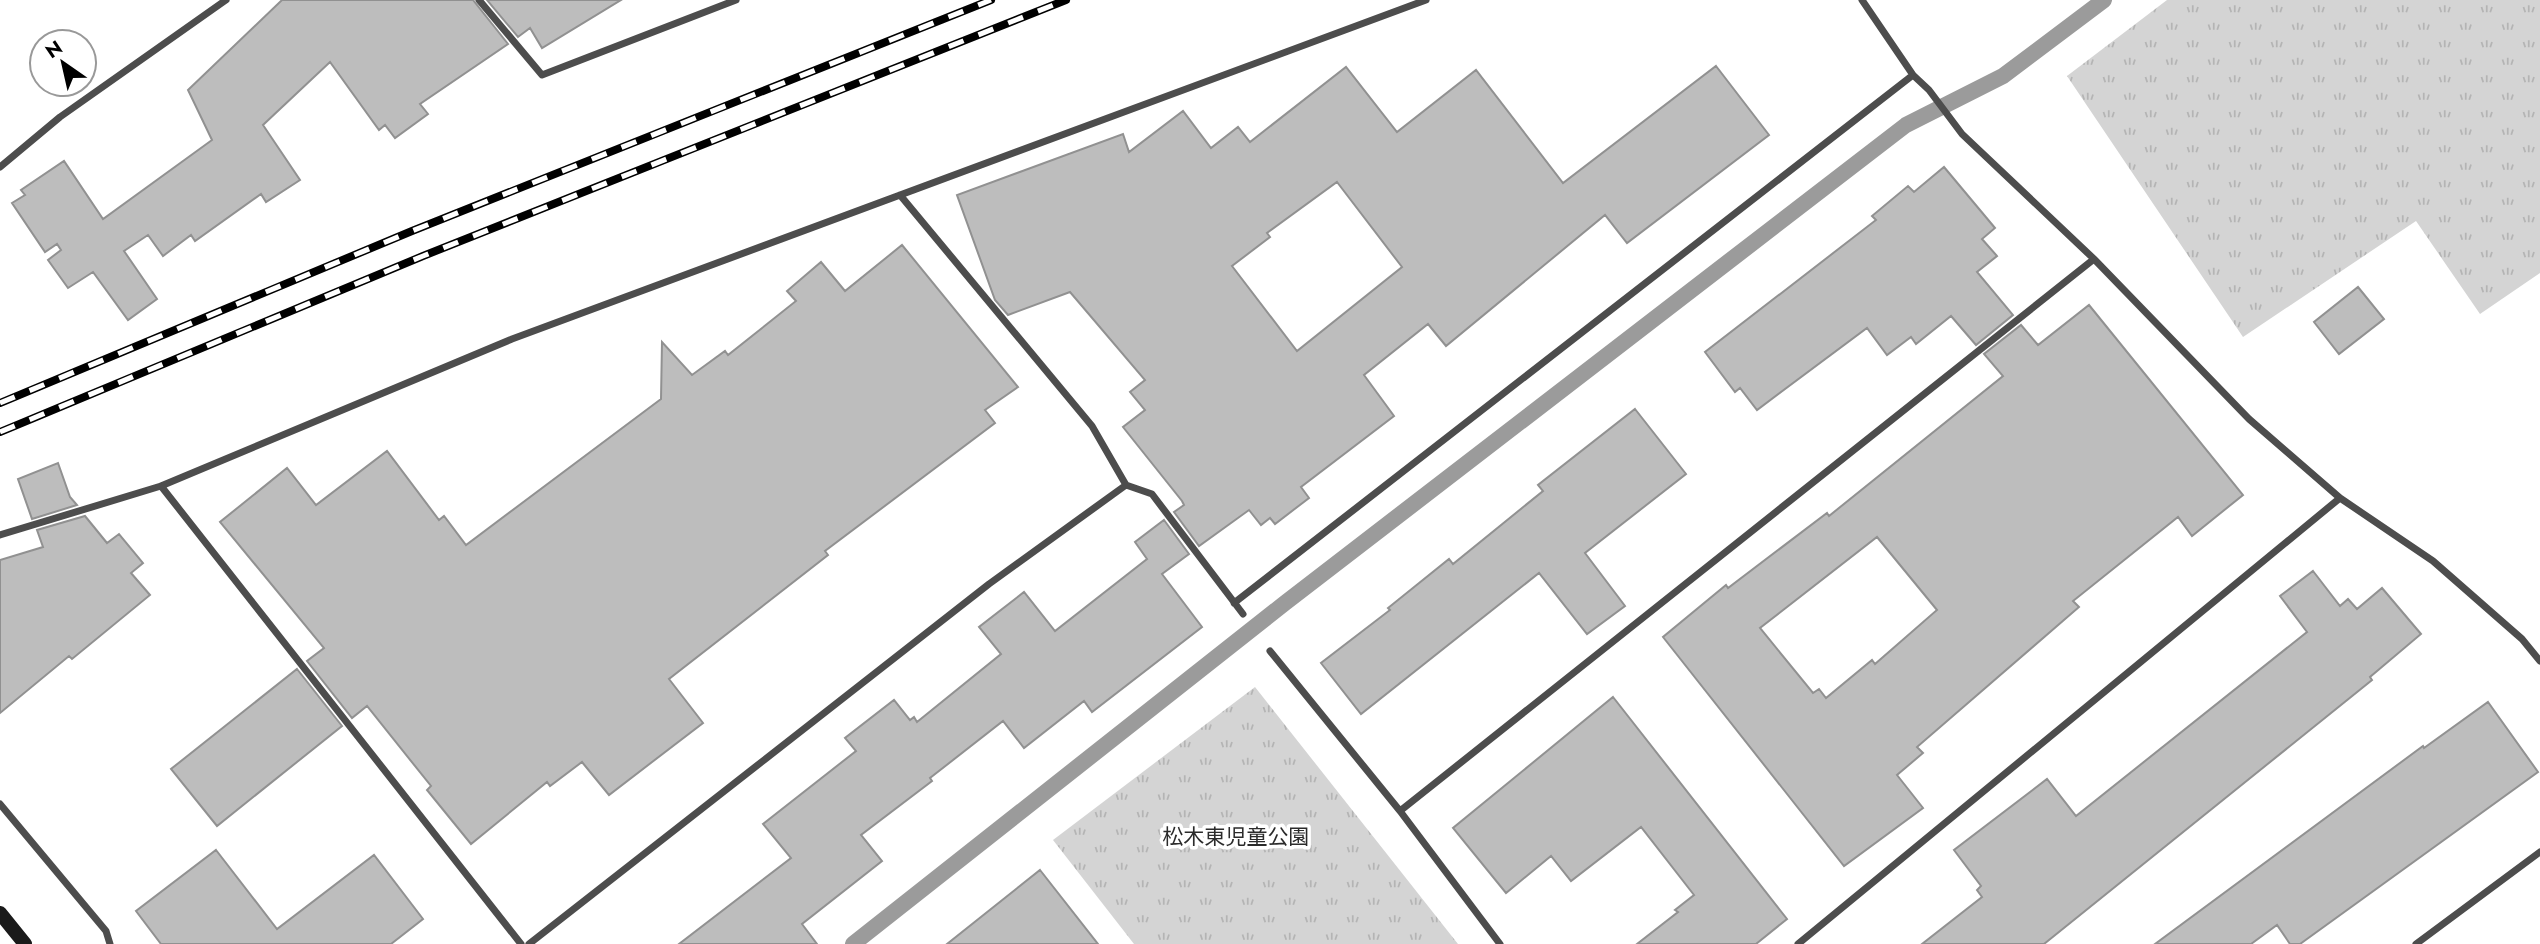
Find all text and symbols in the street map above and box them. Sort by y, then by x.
north arrow [28,28,98,98]
text: N [40,34,68,65]
park label: 松木東児童公園 [1163,822,1310,852]

